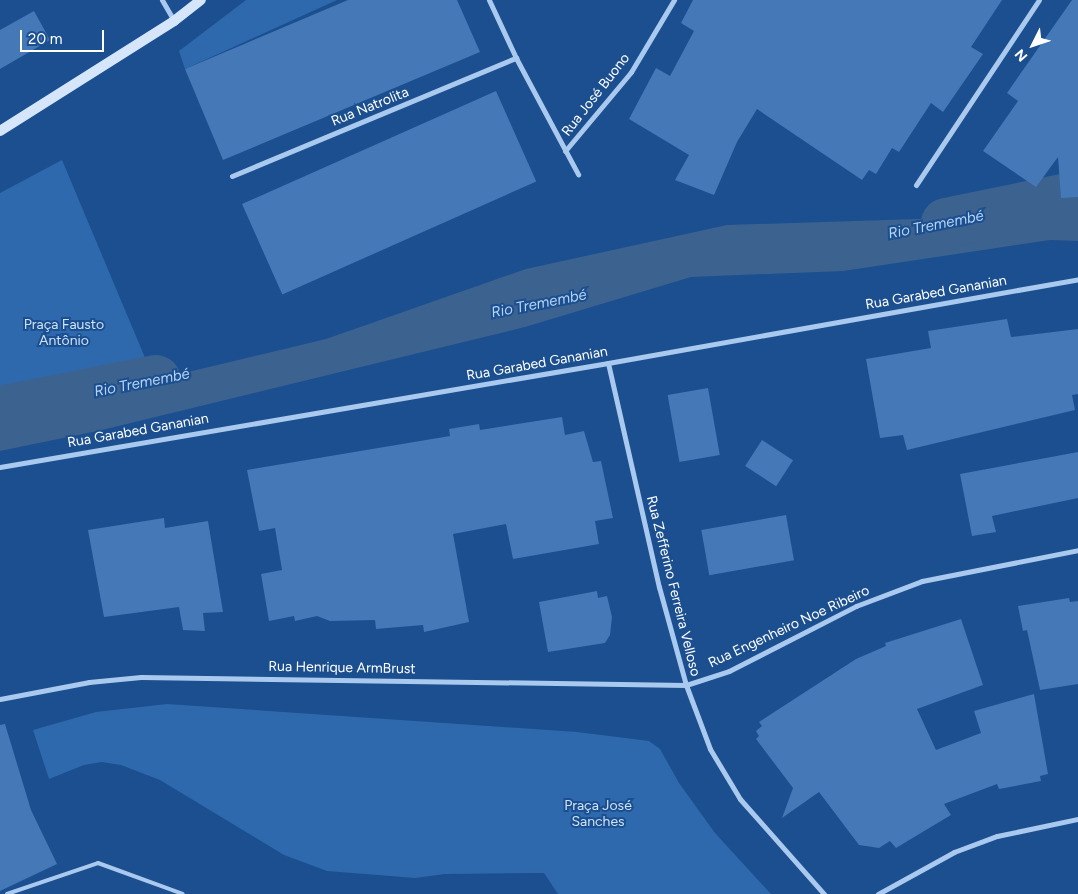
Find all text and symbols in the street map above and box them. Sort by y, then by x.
scale bar [22,20,106,52]
north arrow [1008,20,1058,70]
text: 20 m [28,30,62,48]
text: N [1011,46,1031,65]
street label: Rua José Buono [558,50,634,140]
street label: Rua Natrolita [329,84,411,130]
water label: Rio Tremembé [887,207,985,243]
street label: Rua Garabed Gananian [864,272,1008,314]
water label: Rio Tremembé [490,286,588,322]
park label: Praça Fausto Antônio [24,317,104,350]
street label: Rua Garabed Gananian [465,343,609,385]
water label: Rio Tremembé [93,365,191,401]
street label: Rua Garabed Gananian [66,410,210,452]
street label: Rua Zefferino Ferreira Velloso [642,494,704,678]
street label: Rua Engenheiro Noe Ribeiro [706,582,872,672]
street label: Rua Henrique ArmBrust [268,658,416,678]
park label: Praça José Sanches [564,798,632,830]

